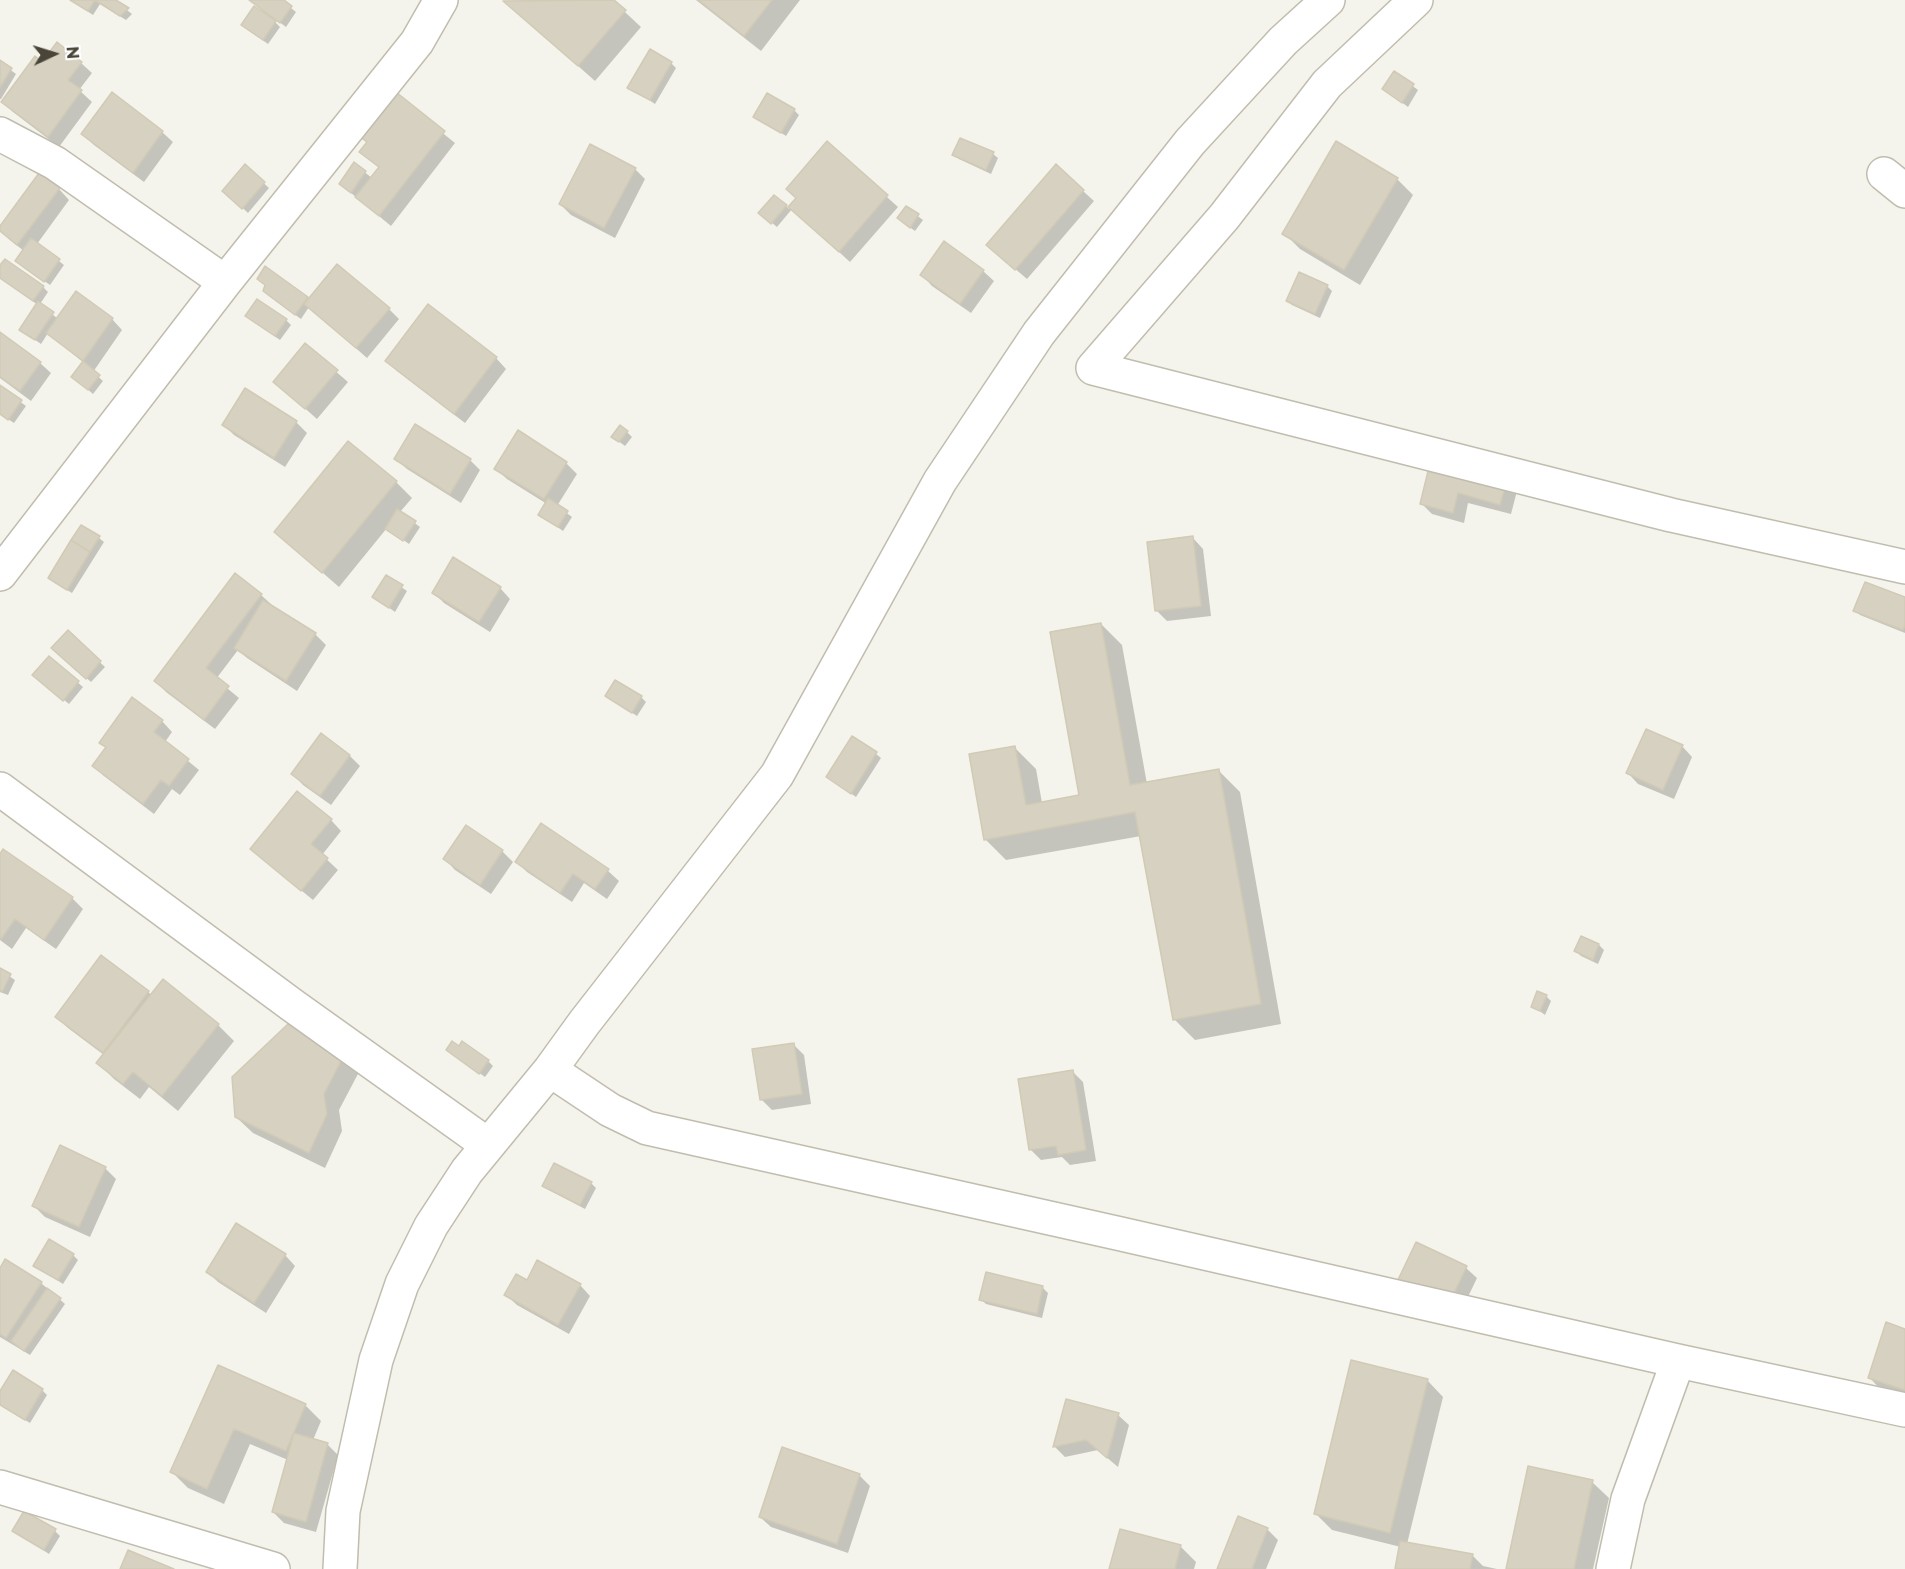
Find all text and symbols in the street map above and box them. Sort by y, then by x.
north arrow [24,24,84,84]
text: N [63,46,82,60]

